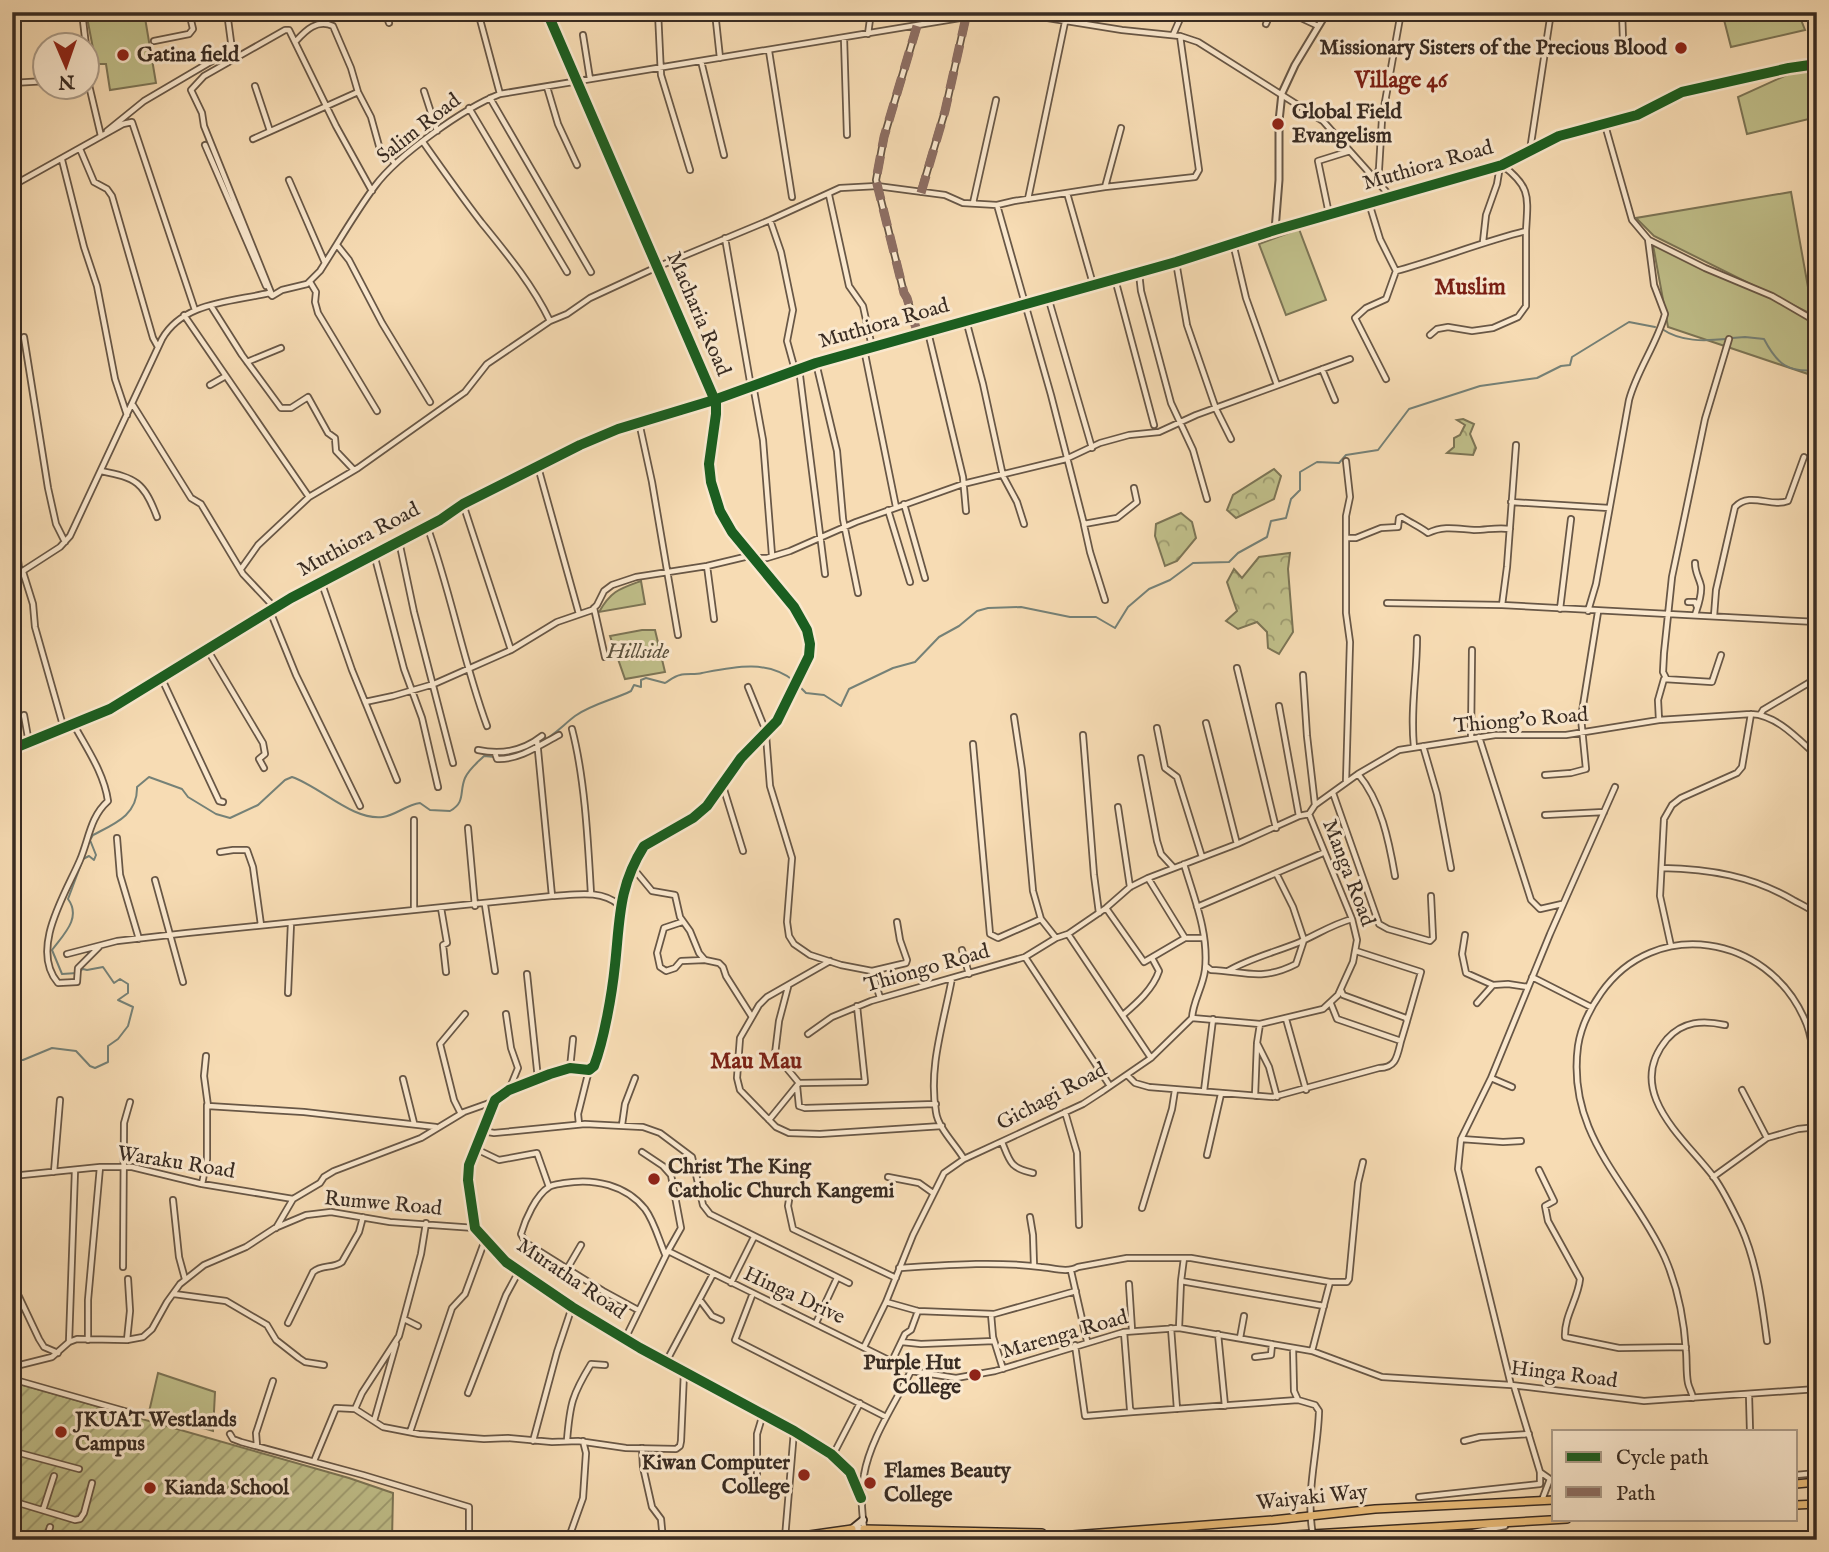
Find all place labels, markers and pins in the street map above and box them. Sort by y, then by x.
place label: Missionary Sisters of the Precious Blood [1319,35,1668,62]
marker: Missionary Sisters of the Precious Blood [1673,40,1689,56]
place label: Gatina field [137,42,240,69]
marker: Gatina field [115,47,131,63]
place label: Global Field Evangelism [1292,99,1402,150]
marker: Global Field Evangelism [1270,116,1286,132]
place label: Christ The King Catholic Church Kangemi [668,1154,895,1205]
marker: Christ The King Catholic Church Kangemi [646,1171,662,1187]
place label: Purple Hut College [863,1350,962,1401]
marker: Purple Hut College [967,1367,983,1383]
place label: JKUAT Westlands Campus [72,1407,237,1458]
marker: JKUAT Westlands Campus [53,1424,69,1440]
place label: Kiwan Computer College [641,1450,790,1501]
place label: Flames Beauty College [884,1458,1012,1509]
marker: Kiwan Computer College [796,1467,812,1483]
place label: Kianda School [164,1475,290,1502]
marker: Flames Beauty College [862,1475,878,1491]
marker: Kianda School [142,1480,158,1496]

